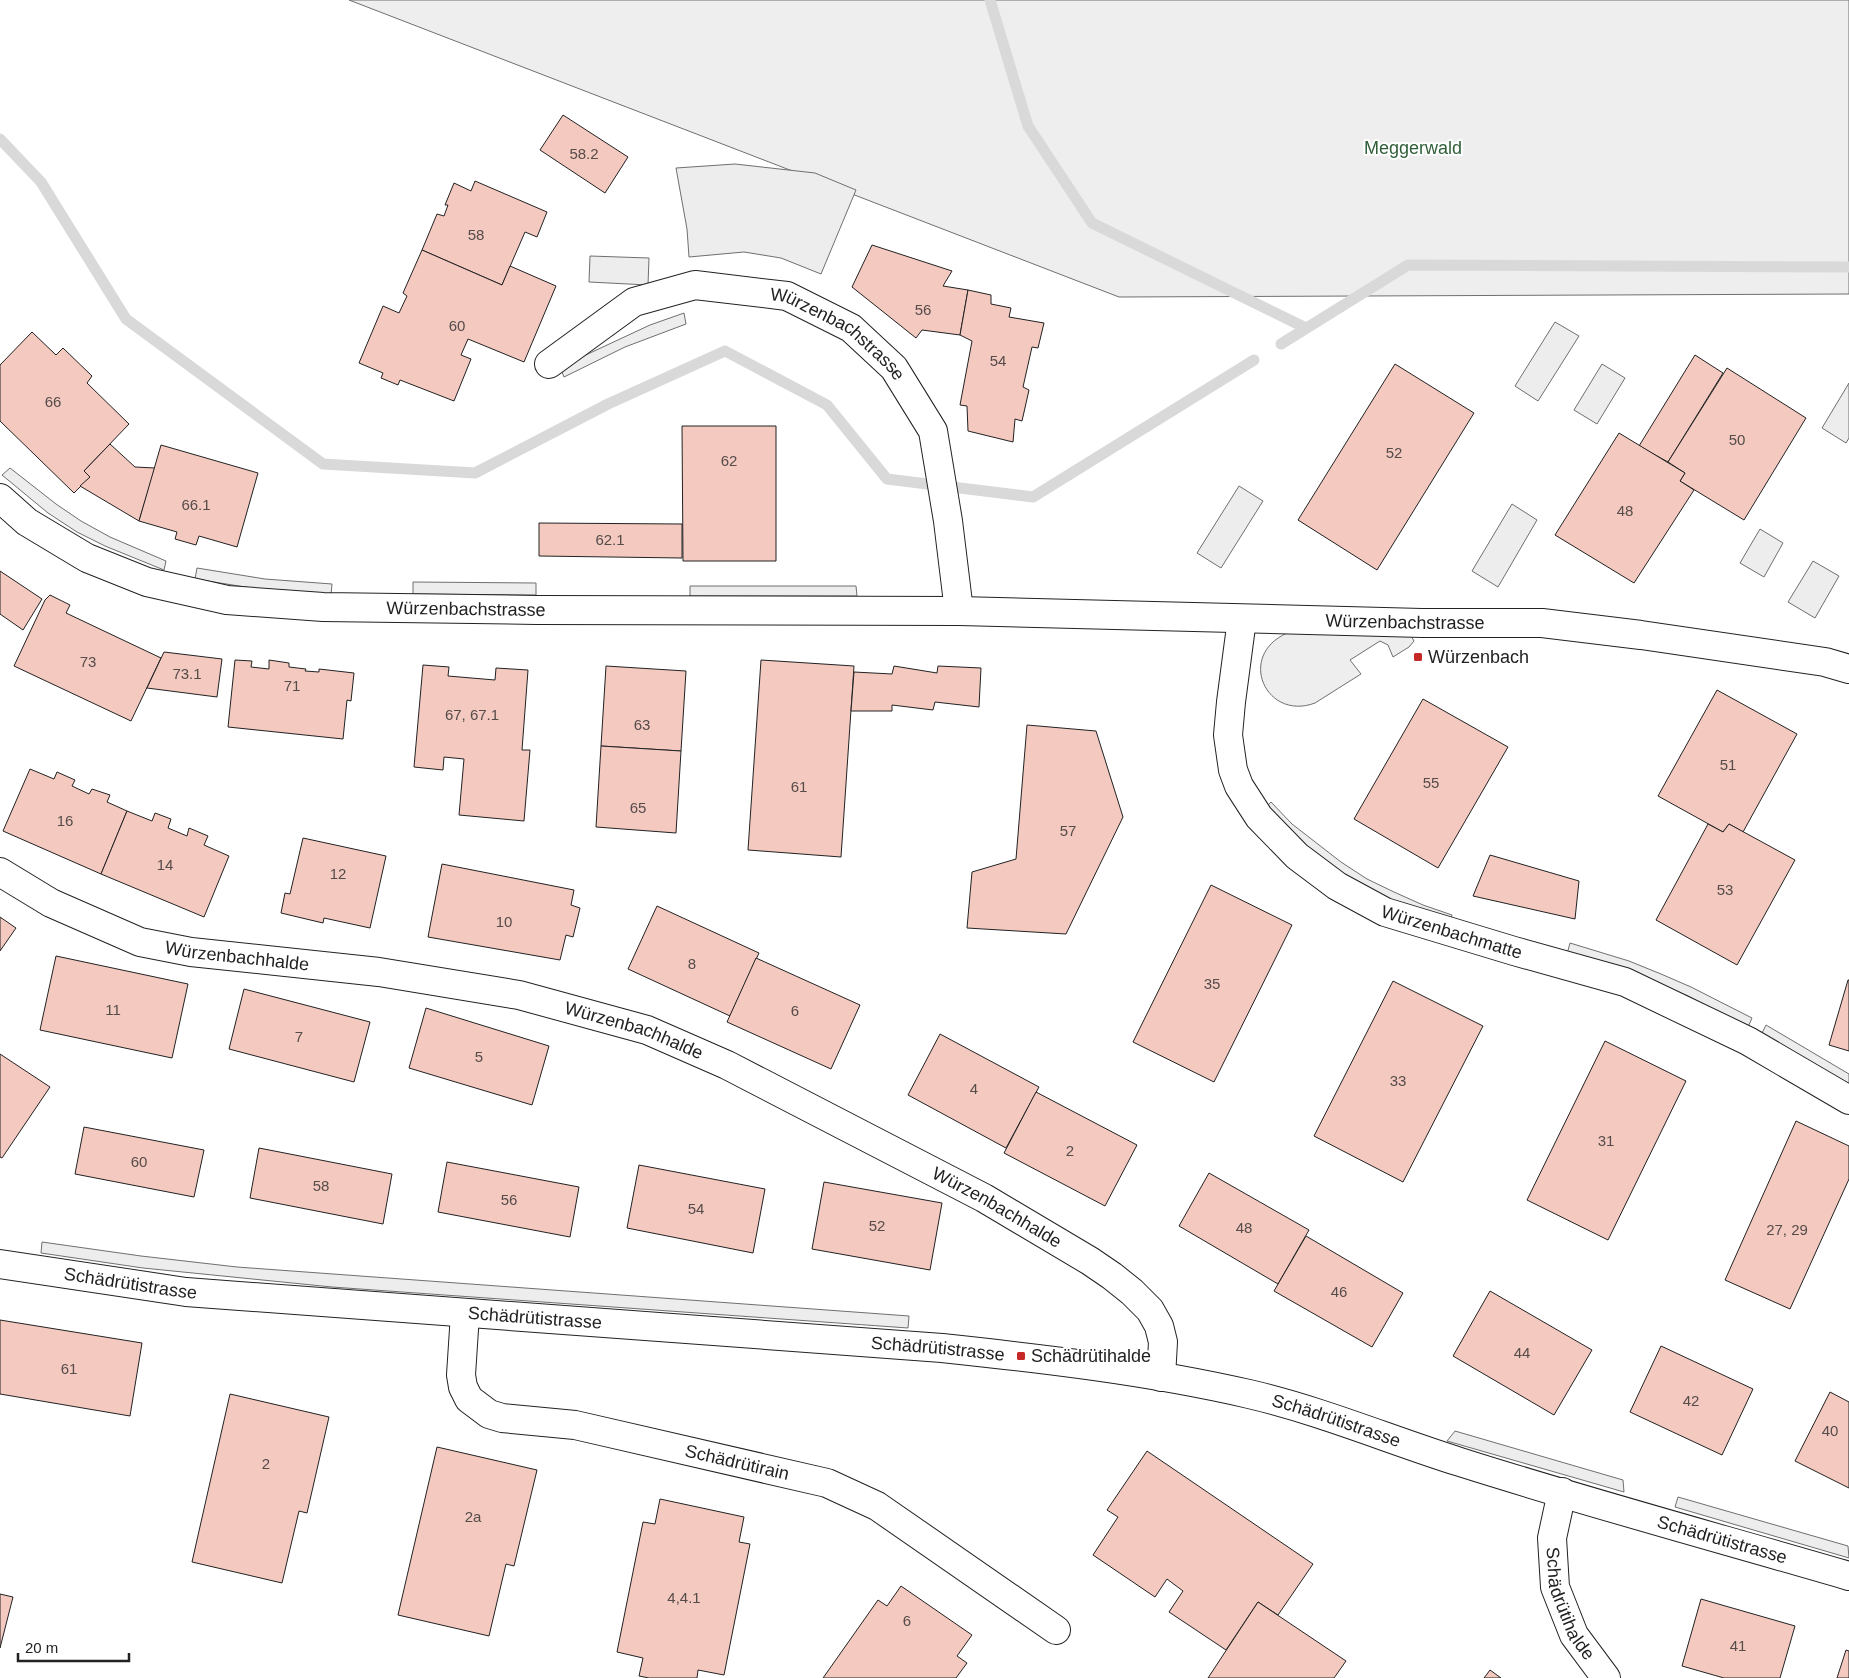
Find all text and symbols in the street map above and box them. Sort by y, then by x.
park label: Meggerwald [1364,138,1462,158]
house number: 58.2 [569,145,599,162]
house number: 58 [468,226,484,243]
street label: Würzenbachstrasse [769,284,909,384]
house number: 56 [915,301,931,318]
house number: 60 [449,317,465,334]
house number: 54 [990,352,1006,369]
house number: 66 [45,393,61,410]
house number: 50 [1729,431,1745,448]
house number: 52 [1386,444,1402,461]
house number: 62 [721,452,737,469]
house number: 66.1 [181,496,211,513]
house number: 48 [1617,502,1633,519]
house number: 62.1 [595,531,625,548]
street label: Würzenbachstrasse [386,598,546,620]
street label: Würzenbachstrasse [1325,610,1484,633]
place label: Würzenbach [1428,647,1529,667]
marker: Würzenbach [1412,651,1424,663]
house number: 73 [80,653,96,670]
house number: 73.1 [172,665,202,682]
house number: 71 [284,677,300,694]
house number: 67, 67.1 [445,706,499,723]
house number: 63 [634,716,650,733]
house number: 51 [1720,756,1736,773]
house number: 55 [1423,774,1439,791]
house number: 61 [791,778,807,795]
house number: 65 [630,799,646,816]
house number: 16 [57,812,73,829]
house number: 57 [1060,822,1076,839]
house number: 14 [157,856,173,873]
house number: 12 [330,865,346,882]
house number: 53 [1717,881,1733,898]
street label: Würzenbachmatte [1379,901,1524,963]
house number: 10 [496,913,512,930]
street label: Würzenbachhalde [163,937,310,975]
house number: 8 [688,955,696,972]
house number: 35 [1204,975,1220,992]
street label: Würzenbachhalde [562,998,706,1063]
house number: 11 [105,1001,121,1018]
house number: 6 [791,1002,799,1019]
house number: 7 [295,1028,303,1045]
house number: 5 [475,1048,483,1065]
house number: 33 [1390,1072,1406,1089]
house number: 4 [970,1080,978,1097]
house number: 31 [1598,1132,1614,1149]
house number: 2 [1066,1142,1074,1159]
house number: 60 [131,1153,147,1170]
street label: Würzenbachhalde [929,1163,1065,1252]
house number: 58 [313,1177,329,1194]
house number: 56 [501,1191,517,1208]
house number: 54 [688,1200,704,1217]
house number: 52 [869,1217,885,1234]
house number: 48 [1236,1219,1252,1236]
house number: 27, 29 [1766,1221,1808,1238]
street label: Schädrütistrasse [63,1264,198,1303]
house number: 46 [1331,1283,1347,1300]
street label: Schädrütistrasse [467,1303,603,1333]
street label: Schädrütistrasse [870,1333,1006,1365]
house number: 44 [1514,1344,1530,1361]
place label: Schädrütihalde [1031,1346,1151,1366]
marker: Schädrütihalde [1015,1350,1027,1362]
house number: 61 [61,1360,77,1377]
street label: Schädrütistrasse [1270,1390,1403,1451]
house number: 42 [1683,1392,1699,1409]
house number: 40 [1822,1422,1838,1439]
street label: Schädrütirain [683,1441,791,1484]
house number: 2 [262,1455,270,1472]
house number: 2a [465,1508,482,1525]
street label: Schädrütistrasse [1655,1512,1789,1568]
street label: Schädrütihalde [1543,1546,1599,1664]
house number: 4,4.1 [667,1589,701,1606]
house number: 6 [903,1612,911,1629]
scale bar [18,1630,129,1662]
house number: 41 [1730,1637,1746,1654]
text: 20 m [25,1639,58,1656]

